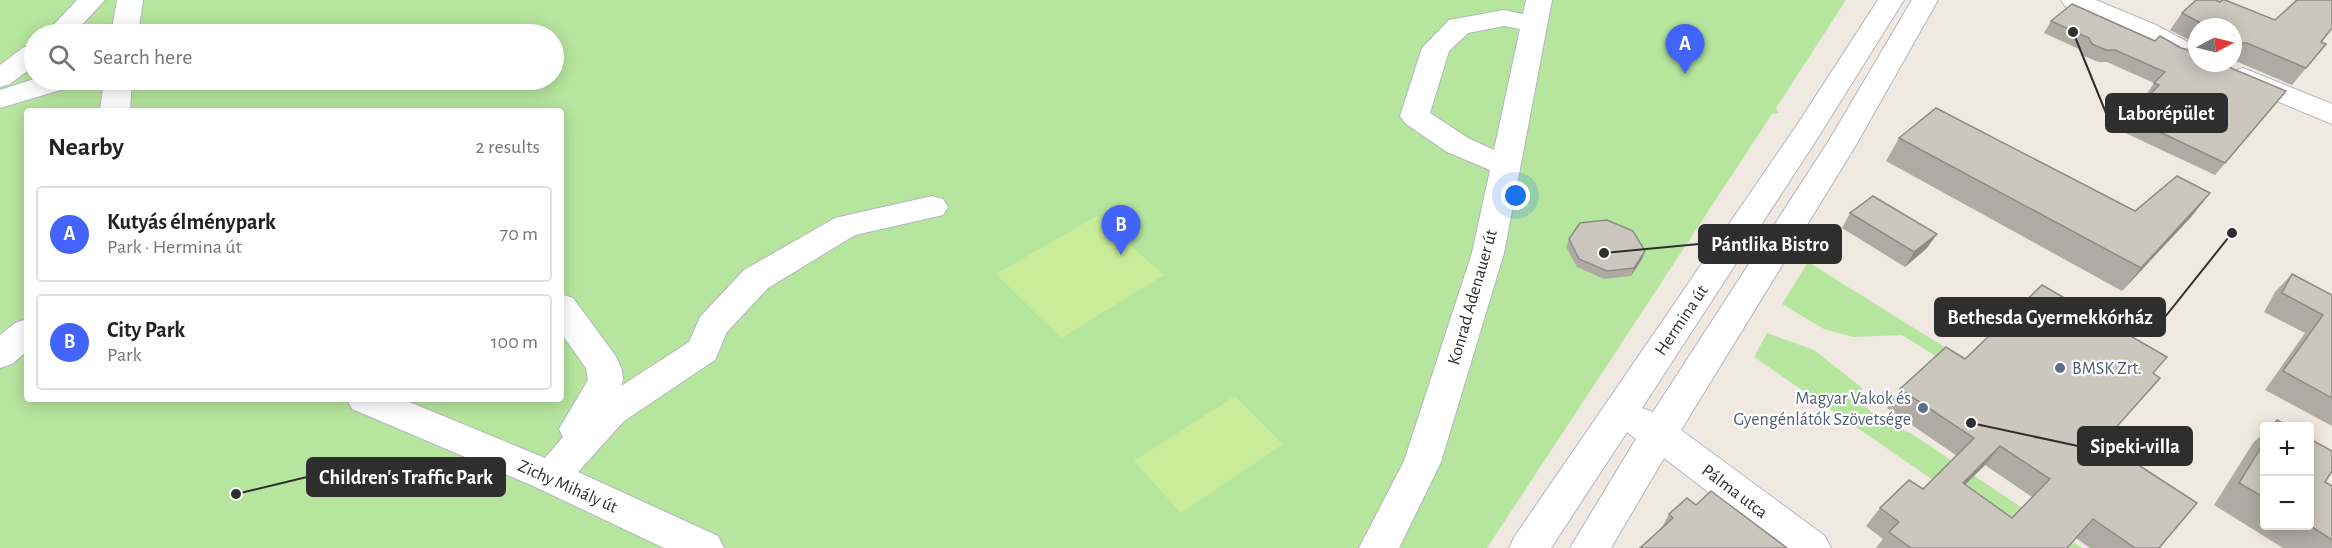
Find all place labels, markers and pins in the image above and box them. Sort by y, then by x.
pin: A [1666,25,1704,74]
callout: Laborépület [2106,94,2227,132]
pin: B [1102,206,1140,255]
callout: Pántlika Bistro [1699,225,1841,263]
callout: Bethesda Gyermekkórház [1935,298,2165,336]
place label: BMSK Zrt. [2072,360,2142,378]
marker: BMSK Zrt. [2053,361,2067,375]
place label: Magyar Vakok és Gyengénlátók Szövetsége [1733,390,1911,429]
marker: Magyar Vakok és Gyengénlátók Szövetsége [1916,401,1930,415]
callout: Sipeki-villa [2078,427,2192,465]
callout: Children's Traffic Park [307,458,505,496]

